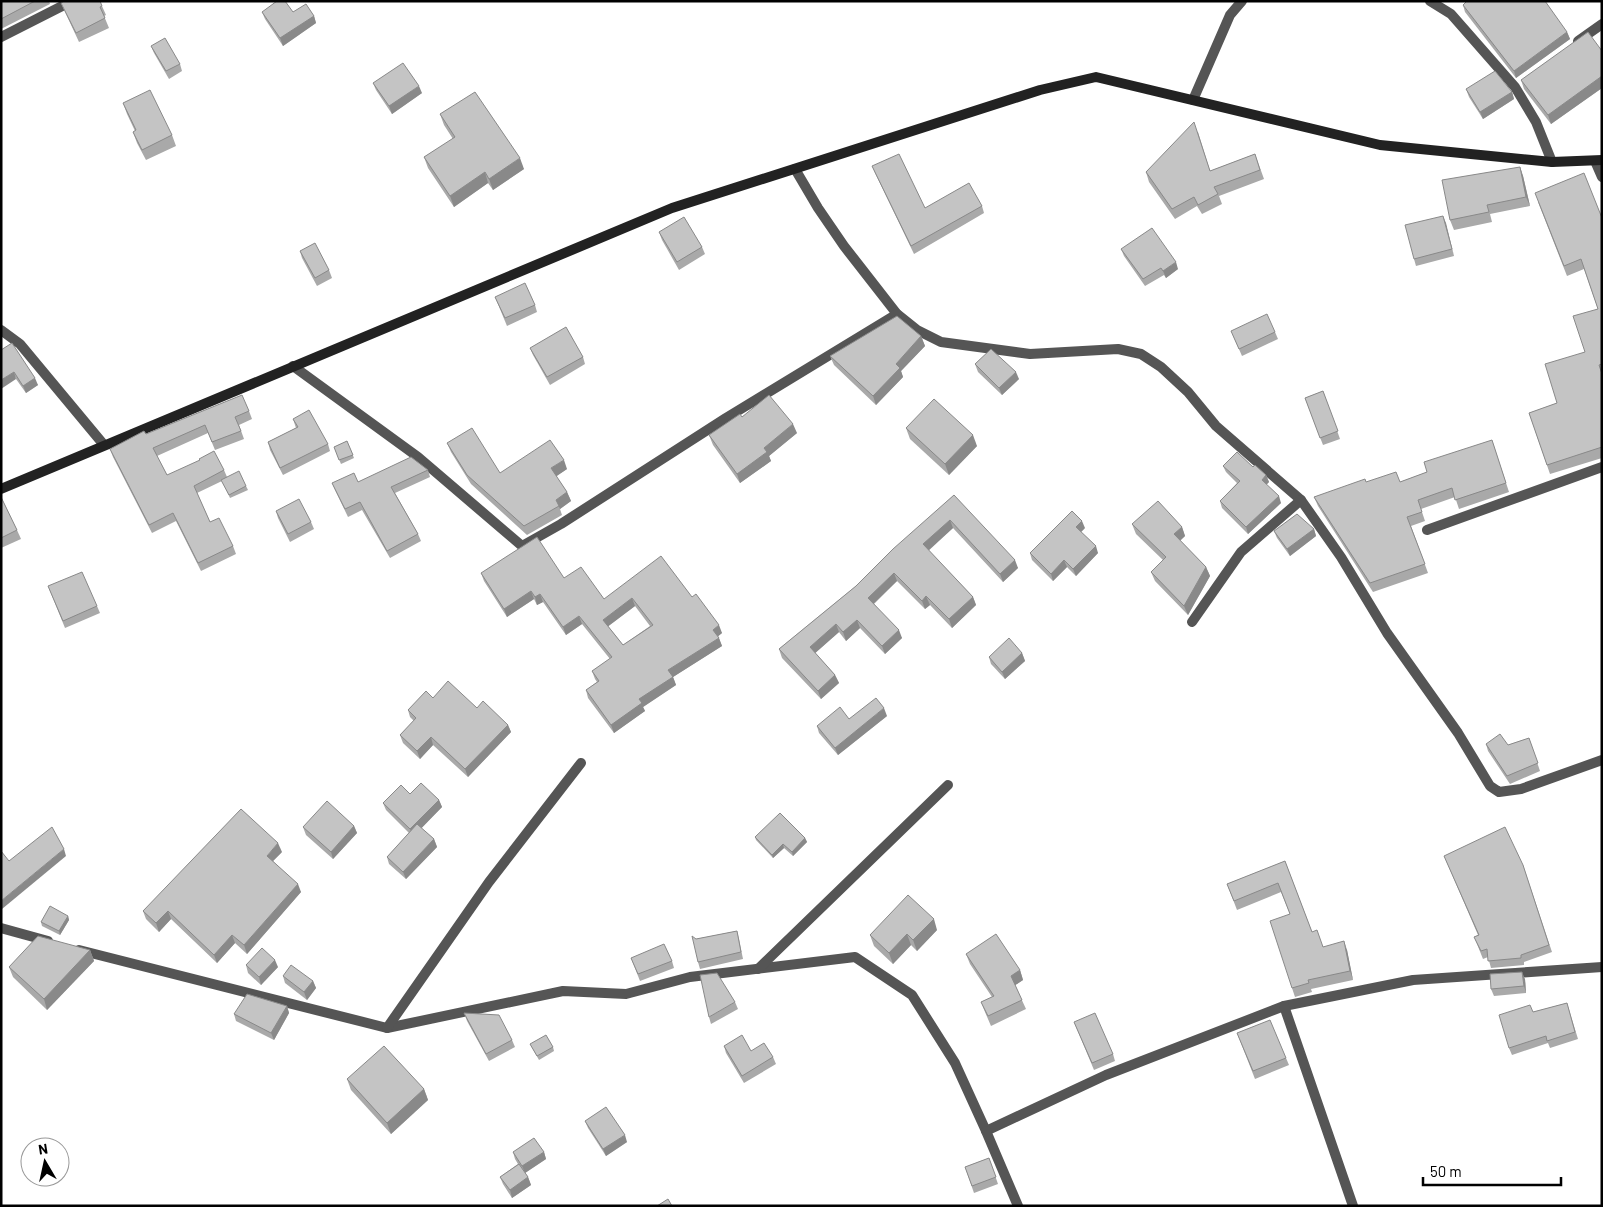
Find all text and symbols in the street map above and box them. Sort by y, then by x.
north arrow [20,1137,70,1187]
text: N [37,1140,49,1158]
scale bar [1423,1154,1560,1186]
text: 50 m [1430,1162,1462,1180]

